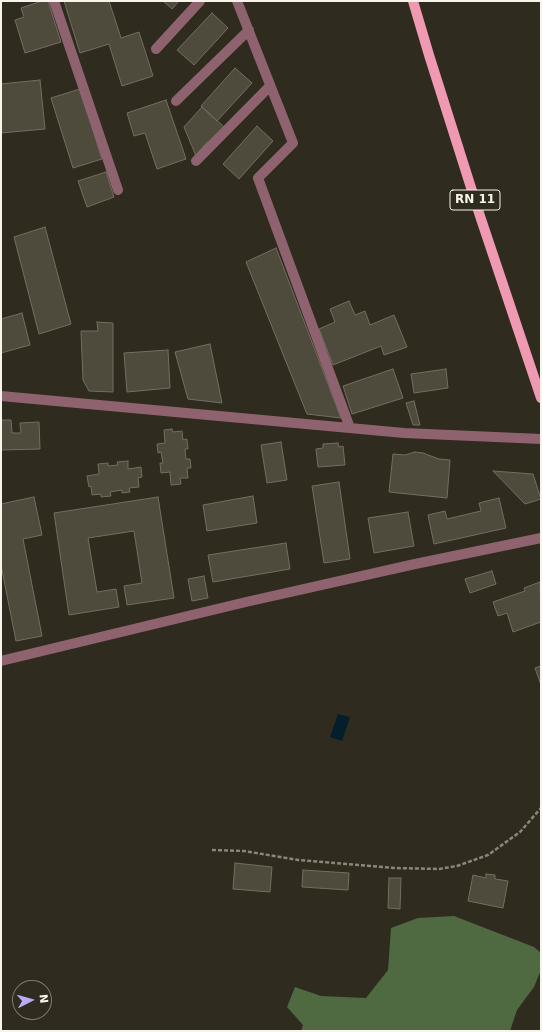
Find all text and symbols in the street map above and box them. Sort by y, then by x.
road number: RN 11 [450,190,500,210]
north arrow [12,980,52,1020]
text: N [36,994,50,1004]

